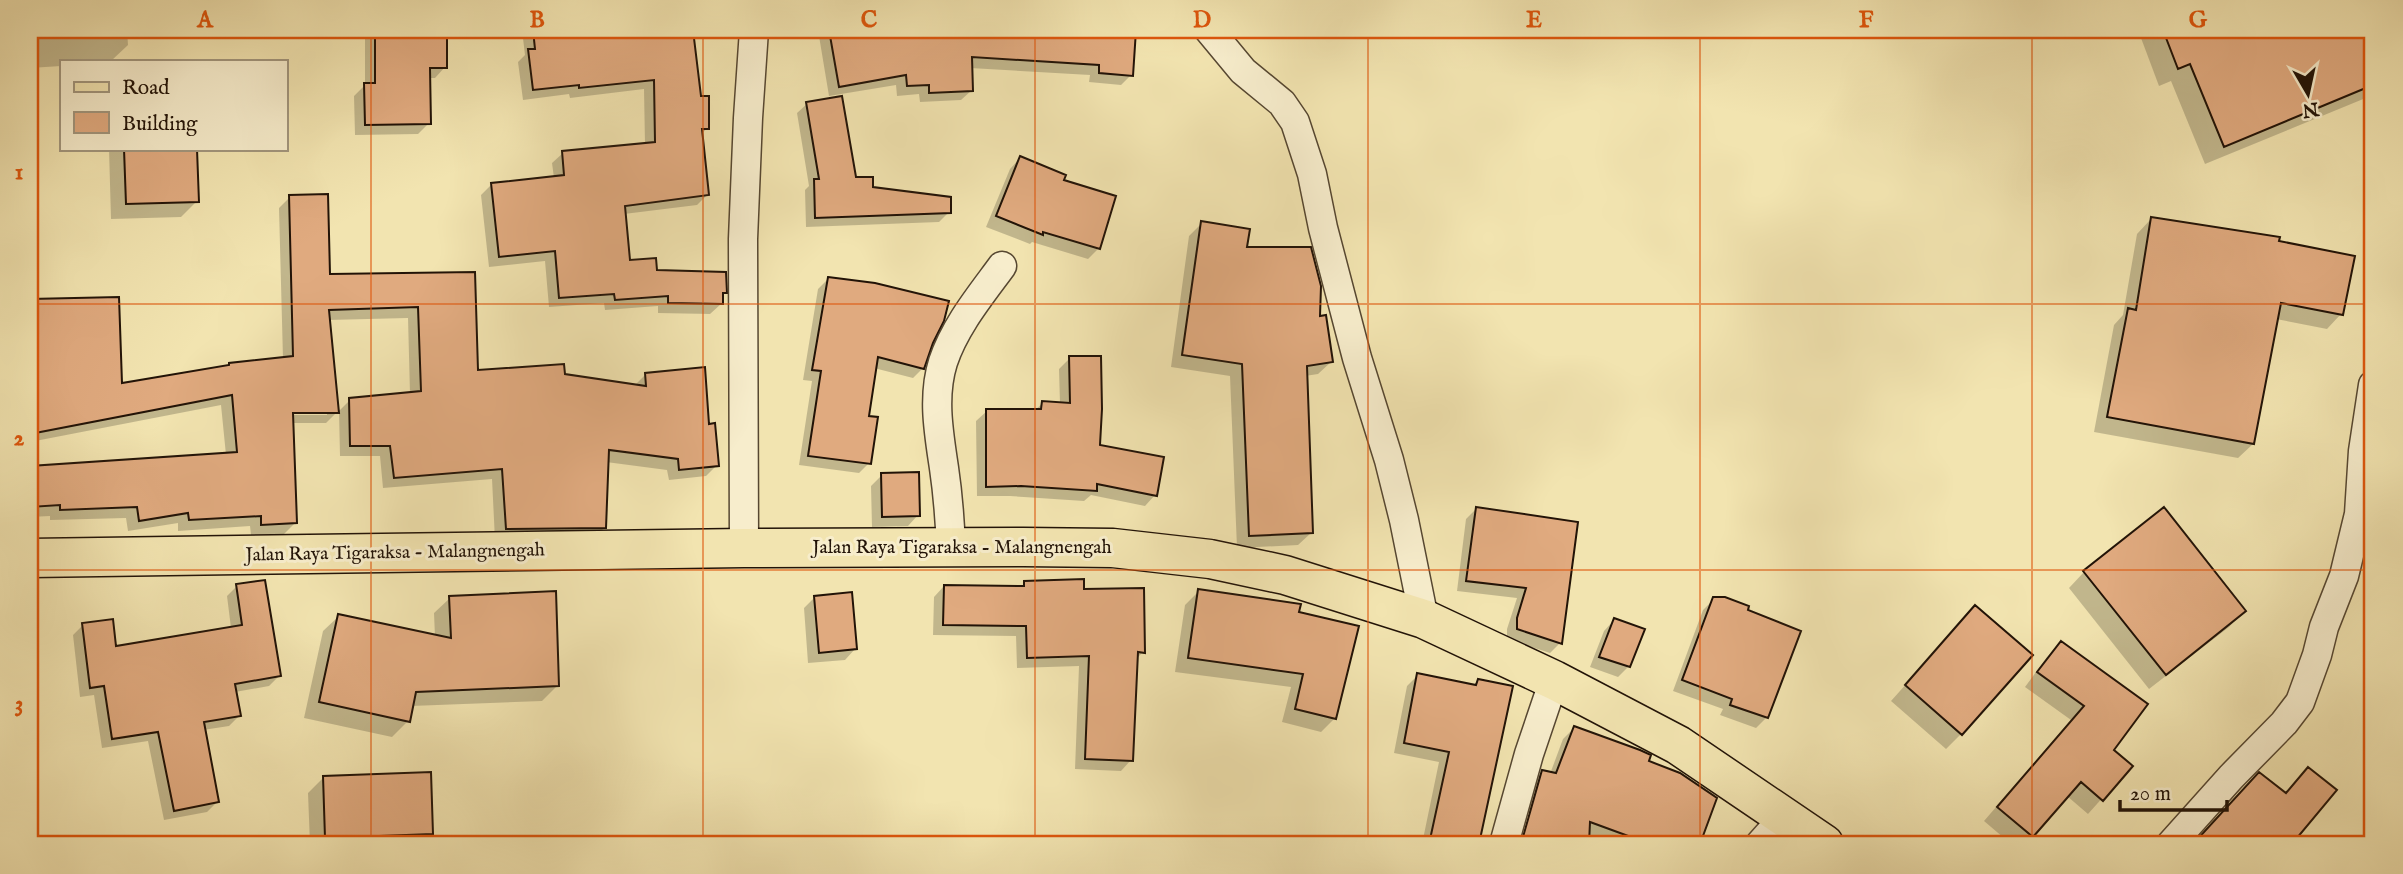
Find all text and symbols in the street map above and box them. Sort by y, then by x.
text: A [196,6,214,35]
text: B [529,6,545,35]
text: C [861,6,878,35]
text: D [1193,6,1211,35]
text: E [1526,6,1542,35]
text: F [1859,6,1874,35]
text: G [2189,6,2208,35]
legend [60,60,287,150]
north arrow [2274,60,2344,130]
text: Road [122,75,170,102]
text: N [2300,96,2321,122]
text: Building [122,111,198,138]
text: 1 [15,158,23,187]
text: 2 [14,424,25,453]
street label: Jalan Raya Tigaraksa - Malangnengah [810,536,1112,560]
street label: Jalan Raya Tigaraksa - Malangnengah [243,538,545,568]
text: 3 [15,690,23,719]
scale bar [2120,769,2226,813]
text: 20 m [2130,781,2171,808]

